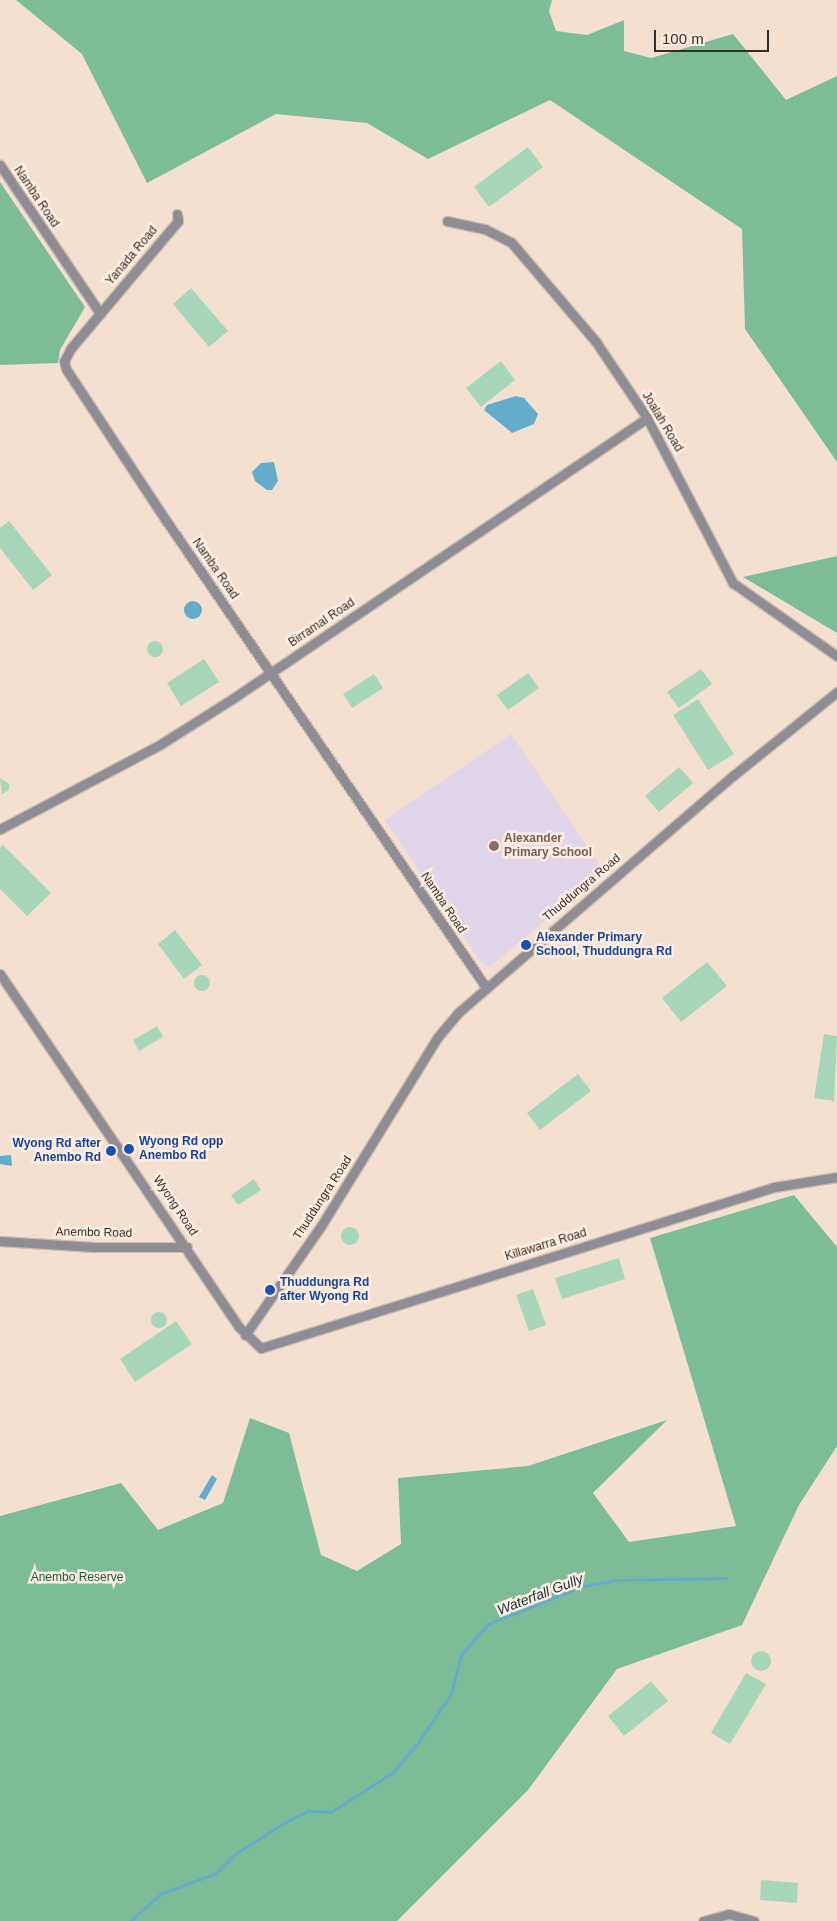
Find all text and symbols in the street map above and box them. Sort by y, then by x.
scale bar [657,20,772,52]
text: 100 m [662,30,704,47]
street label: Namba Road [10,164,62,230]
street label: Yanada Road [103,224,161,288]
street label: Joalah Road [638,389,686,455]
street label: Namba Road [189,536,241,602]
street label: Birramal Road [286,596,358,650]
place label: Alexander Primary School [504,832,592,860]
marker: Alexander Primary School [488,840,500,852]
street label: Thuddungra Road [540,851,624,925]
street label: Namba Road [417,870,469,936]
place label: Alexander Primary School, Thuddungra Rd [536,931,672,959]
marker: Alexander Primary School, Thuddungra Rd [520,939,532,951]
place label: Wyong Rd opp Anembo Rd [139,1135,223,1163]
place label: Wyong Rd after Anembo Rd [13,1137,101,1165]
marker: Wyong Rd opp Anembo Rd [123,1143,135,1155]
marker: Wyong Rd after Anembo Rd [105,1145,117,1157]
street label: Thuddungra Road [291,1154,355,1242]
street label: Wyong Road [150,1173,200,1239]
street label: Anembo Road [56,1225,132,1241]
street label: Killawarra Road [503,1226,589,1264]
place label: Thuddungra Rd after Wyong Rd [280,1276,369,1304]
marker: Thuddungra Rd after Wyong Rd [264,1284,276,1296]
water label: Waterfall Gully [495,1570,585,1618]
park label: Anembo Reserve [31,1571,123,1585]

